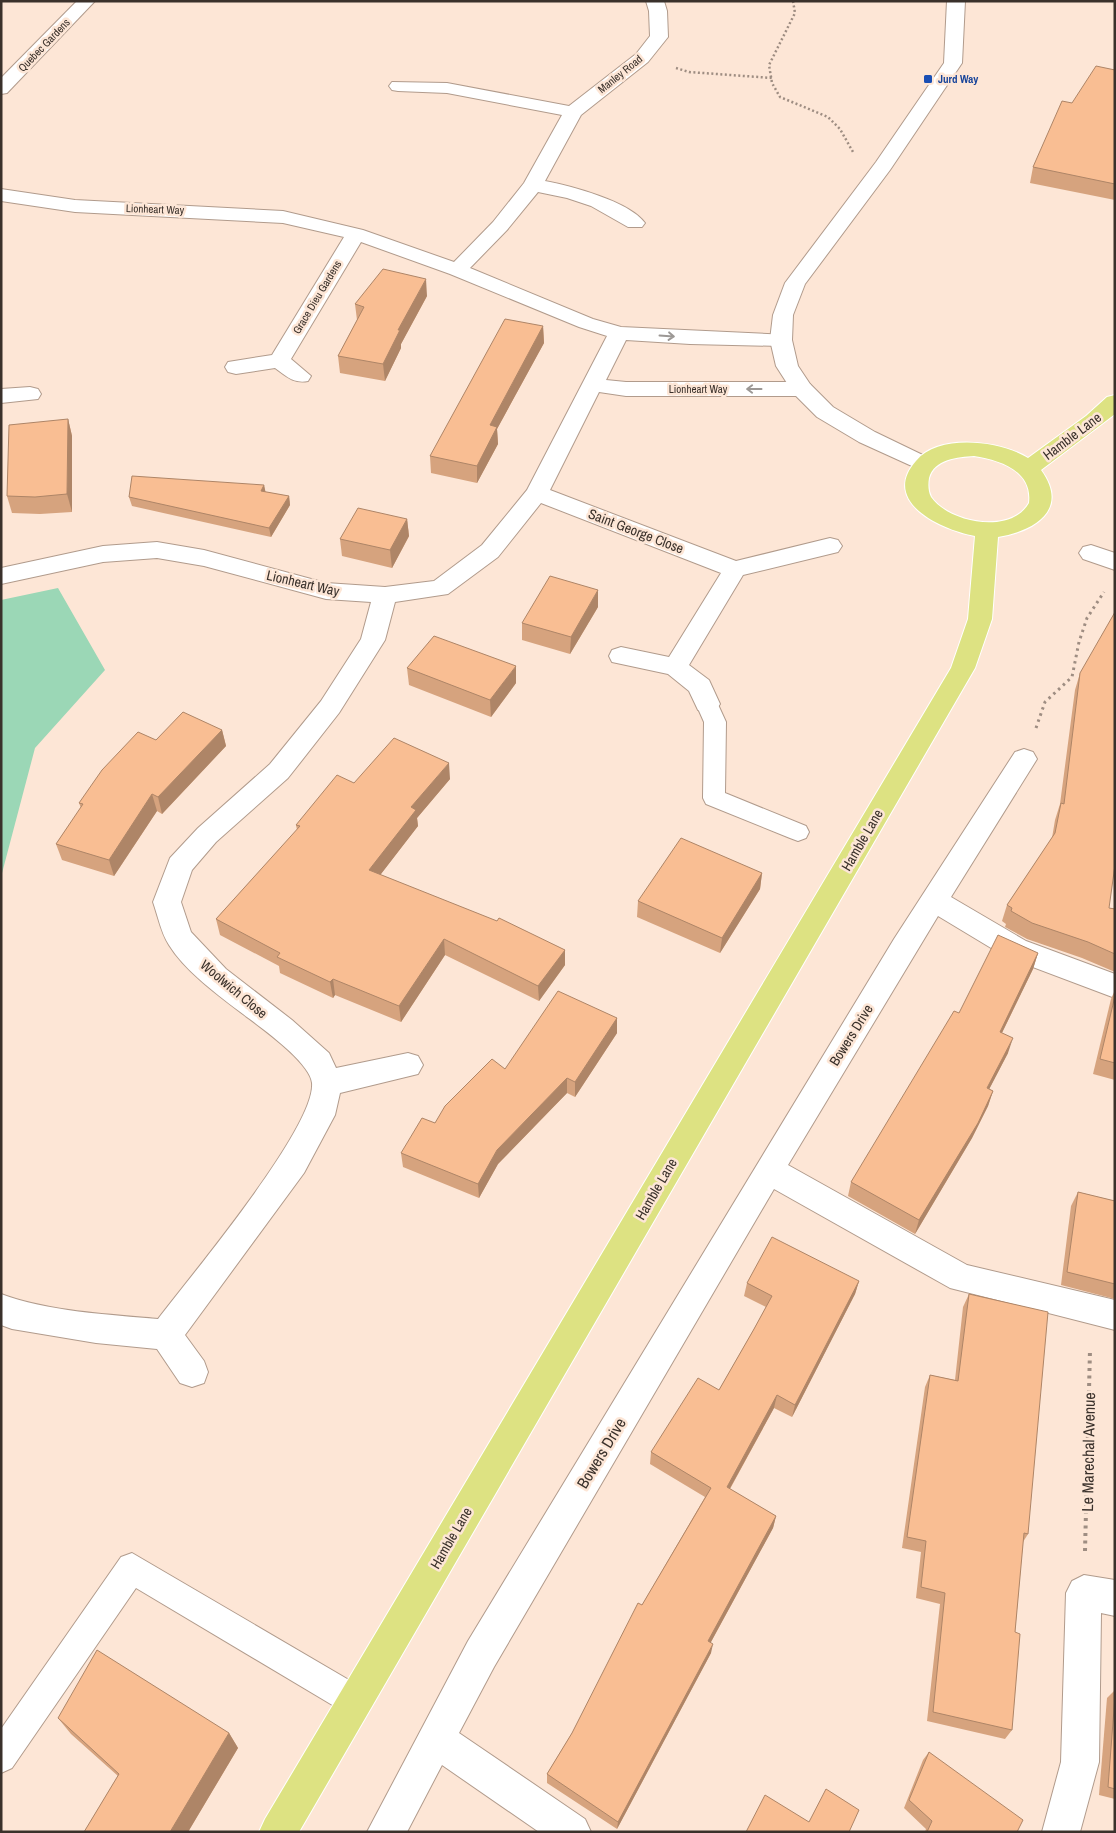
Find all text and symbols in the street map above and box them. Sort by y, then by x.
street label: Quebec Gardens [15,15,73,75]
street label: Manley Road [595,52,645,96]
place label: Jurd Way [938,72,978,86]
marker: Jurd Way [922,73,934,85]
street label: Lionheart Way [126,201,185,217]
street label: Grace Dieu Gardens [290,257,345,336]
one-way arrow [659,332,675,341]
street label: Lionheart Way [669,382,728,396]
one-way arrow [746,384,762,394]
street label: Hamble Lane [1039,408,1105,464]
street label: Saint George Close [586,505,686,557]
street label: Lionheart Way [265,566,341,600]
street label: Hamble Lane [837,806,887,874]
street label: Woolwich Close [197,956,271,1022]
street label: Bowers Drive [825,1001,877,1069]
street label: Hamble Lane [631,1155,681,1223]
street label: Le Marechal Avenue [1076,1392,1100,1512]
street label: Bowers Drive [571,1414,631,1492]
street label: Hamble Lane [426,1504,476,1572]

